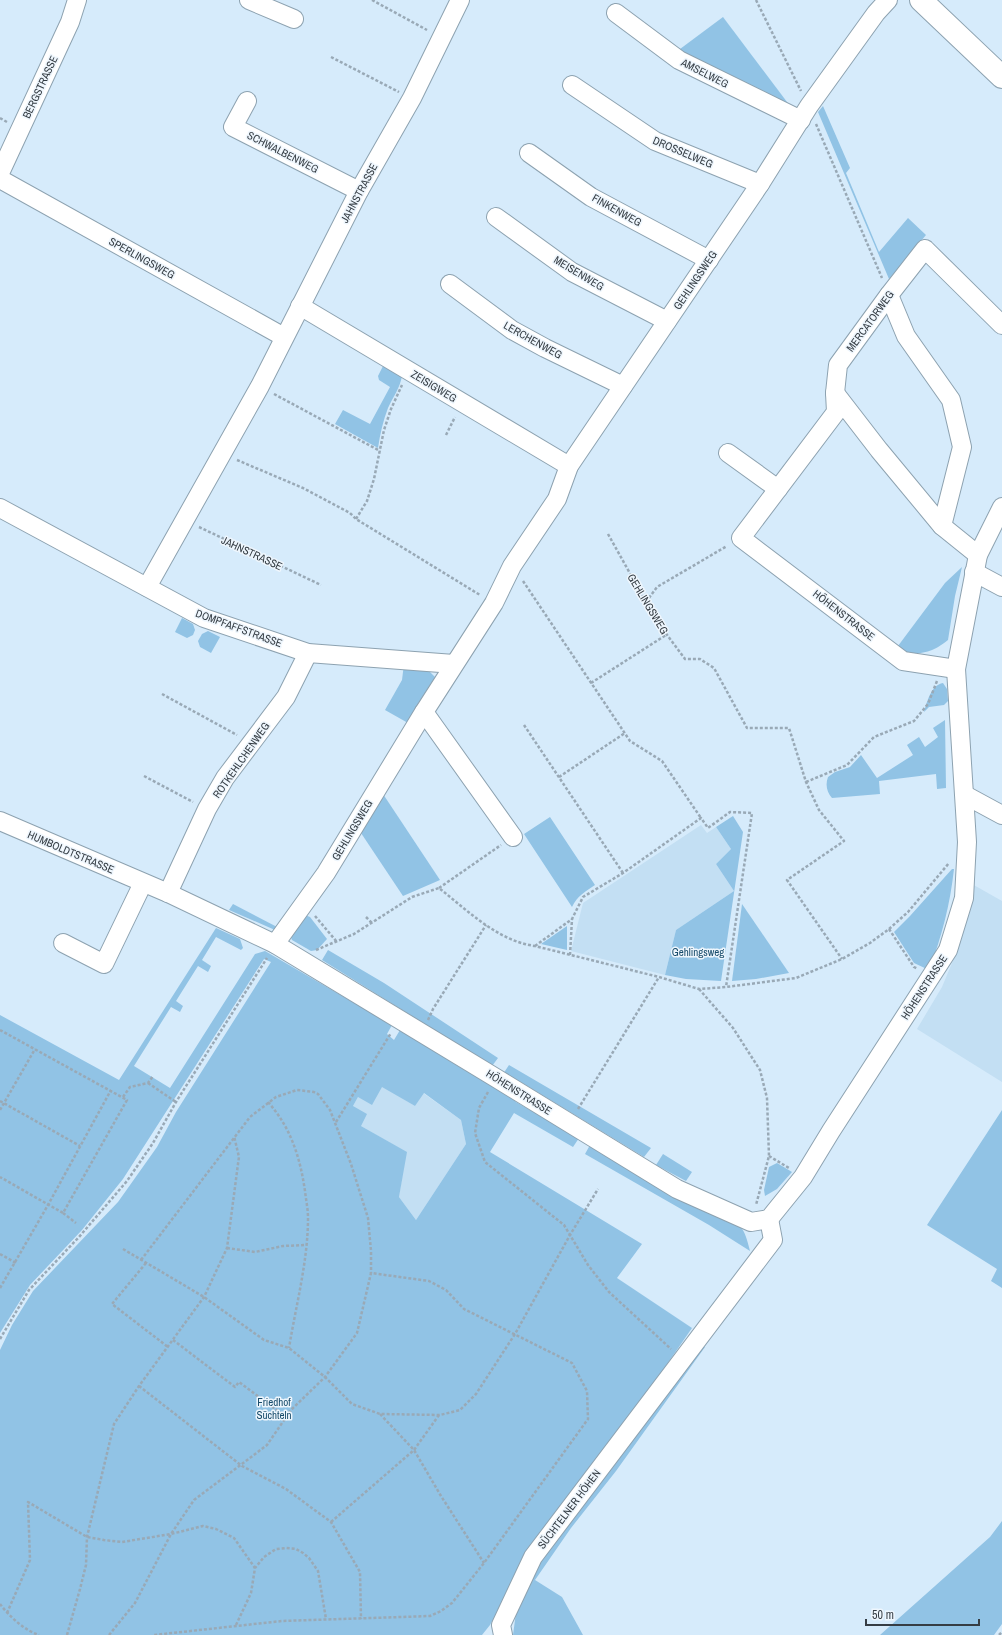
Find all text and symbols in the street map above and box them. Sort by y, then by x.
street label: BERGSTRASSE [19,53,61,121]
street label: AMSELWEG [678,55,731,91]
street label: SCHWALBENWEG [245,128,321,176]
street label: DROSSELWEG [651,133,715,171]
street label: JAHNSTRASSE [337,161,381,225]
street label: FINKENWEG [590,191,644,229]
street label: SPERLINGSWEG [107,234,177,282]
street label: GEHLINGSWEG [670,248,720,312]
street label: MEISENWEG [551,253,607,293]
street label: MERCATORWEG [843,288,897,354]
street label: LERCHENWEG [501,318,565,362]
street label: ZEISIGWEG [408,367,460,405]
street label: JAHNSTRASSE [219,533,285,573]
street label: GEHLINGSWEG [624,571,672,637]
street label: HÖHENSTRASSE [810,586,878,644]
street label: DOMPFAFFSTRASSE [194,606,284,650]
street label: ROTKEHLCHENWEG [210,719,272,801]
street label: GEHLINGSWEG [328,797,376,863]
street label: HUMBOLDTSTRASSE [26,827,116,877]
park label: Gehlingsweg [672,945,724,959]
street label: HÖHENSTRASSE [898,952,950,1022]
street label: HÖHENSTRASSE [484,1066,554,1118]
park label: Friedhof Süchteln [256,1395,292,1422]
street label: SÜCHTELNER HÖHEN [534,1466,604,1552]
scale bar [866,1601,979,1627]
text: 50 m [872,1607,894,1623]

